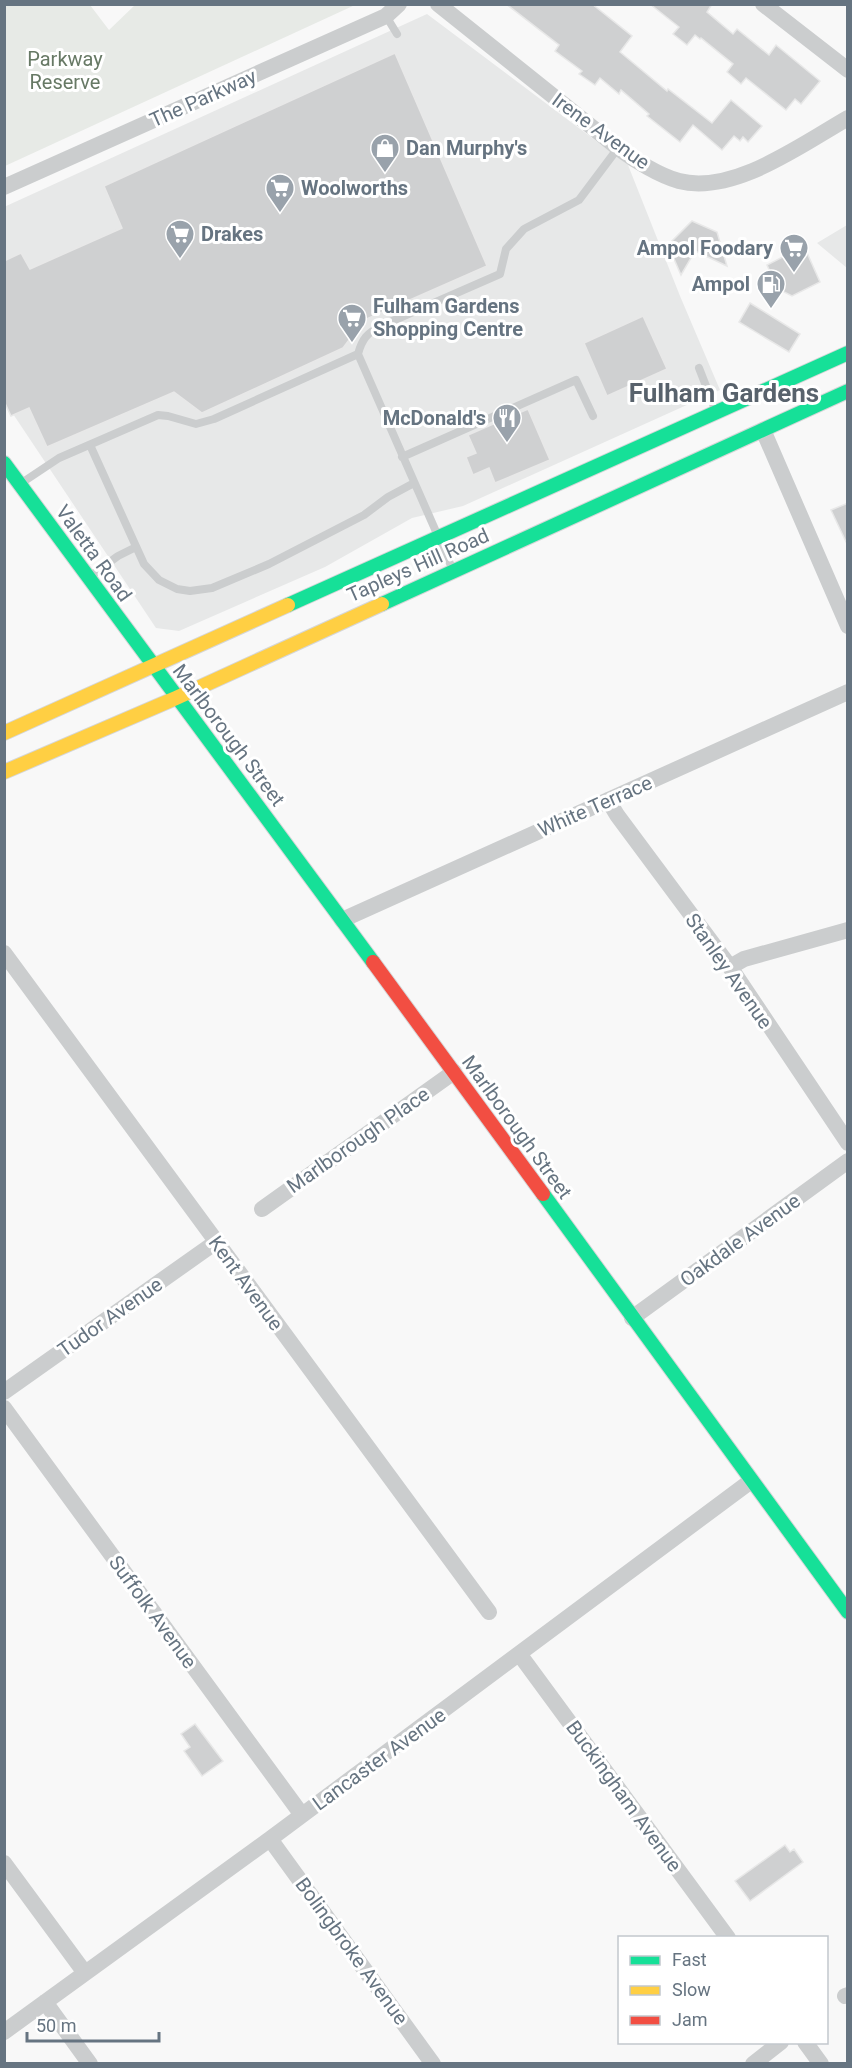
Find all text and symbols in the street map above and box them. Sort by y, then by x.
park label: Parkway Reserve [27,47,103,94]
street label: The Parkway [146,64,260,132]
street label: Irene Avenue [548,88,654,174]
shop icon: Dan Murphy's [369,132,401,174]
place label: Dan Murphy's [406,136,527,160]
supermarket icon: Woolworths [264,172,296,214]
place label: Woolworths [301,176,408,200]
supermarket icon: Drakes [164,218,196,260]
place label: Drakes [201,222,263,246]
supermarket icon: Ampol Foodary [778,232,810,274]
place label: Ampol Foodary [637,236,774,260]
fuel station icon: Ampol [755,268,787,310]
place label: Ampol [692,272,750,296]
place label: Fulham Gardens Shopping Centre [373,294,523,341]
supermarket icon: Fulham Gardens Shopping Centre [336,302,368,344]
district label: Fulham Gardens [629,378,819,408]
restaurant icon: McDonald's [491,402,523,444]
place label: McDonald's [383,406,486,430]
street label: Valetta Road [51,500,137,606]
street label: Tapleys Hill Road [343,523,493,607]
street label: Marlborough Street [168,659,290,811]
street label: White Terrace [534,770,656,842]
street label: Stanley Avenue [680,909,778,1033]
street label: Marlborough Street [457,1051,577,1203]
street label: Marlborough Place [282,1082,434,1198]
street label: Oakdale Avenue [675,1188,805,1292]
street label: Kent Avenue [204,1231,288,1335]
street label: Tudor Avenue [53,1272,167,1362]
street label: Suffolk Avenue [104,1551,202,1673]
street label: Lancaster Avenue [308,1703,450,1815]
street label: Buckingham Avenue [561,1716,687,1876]
street label: Bolingbroke Avenue [291,1873,413,2029]
legend [618,1936,828,2044]
text: Fast [672,1949,707,1970]
text: Slow [672,1979,711,2000]
scale bar [27,2005,159,2043]
text: Jam [672,2009,708,2030]
text: 50 m [36,2015,76,2036]

